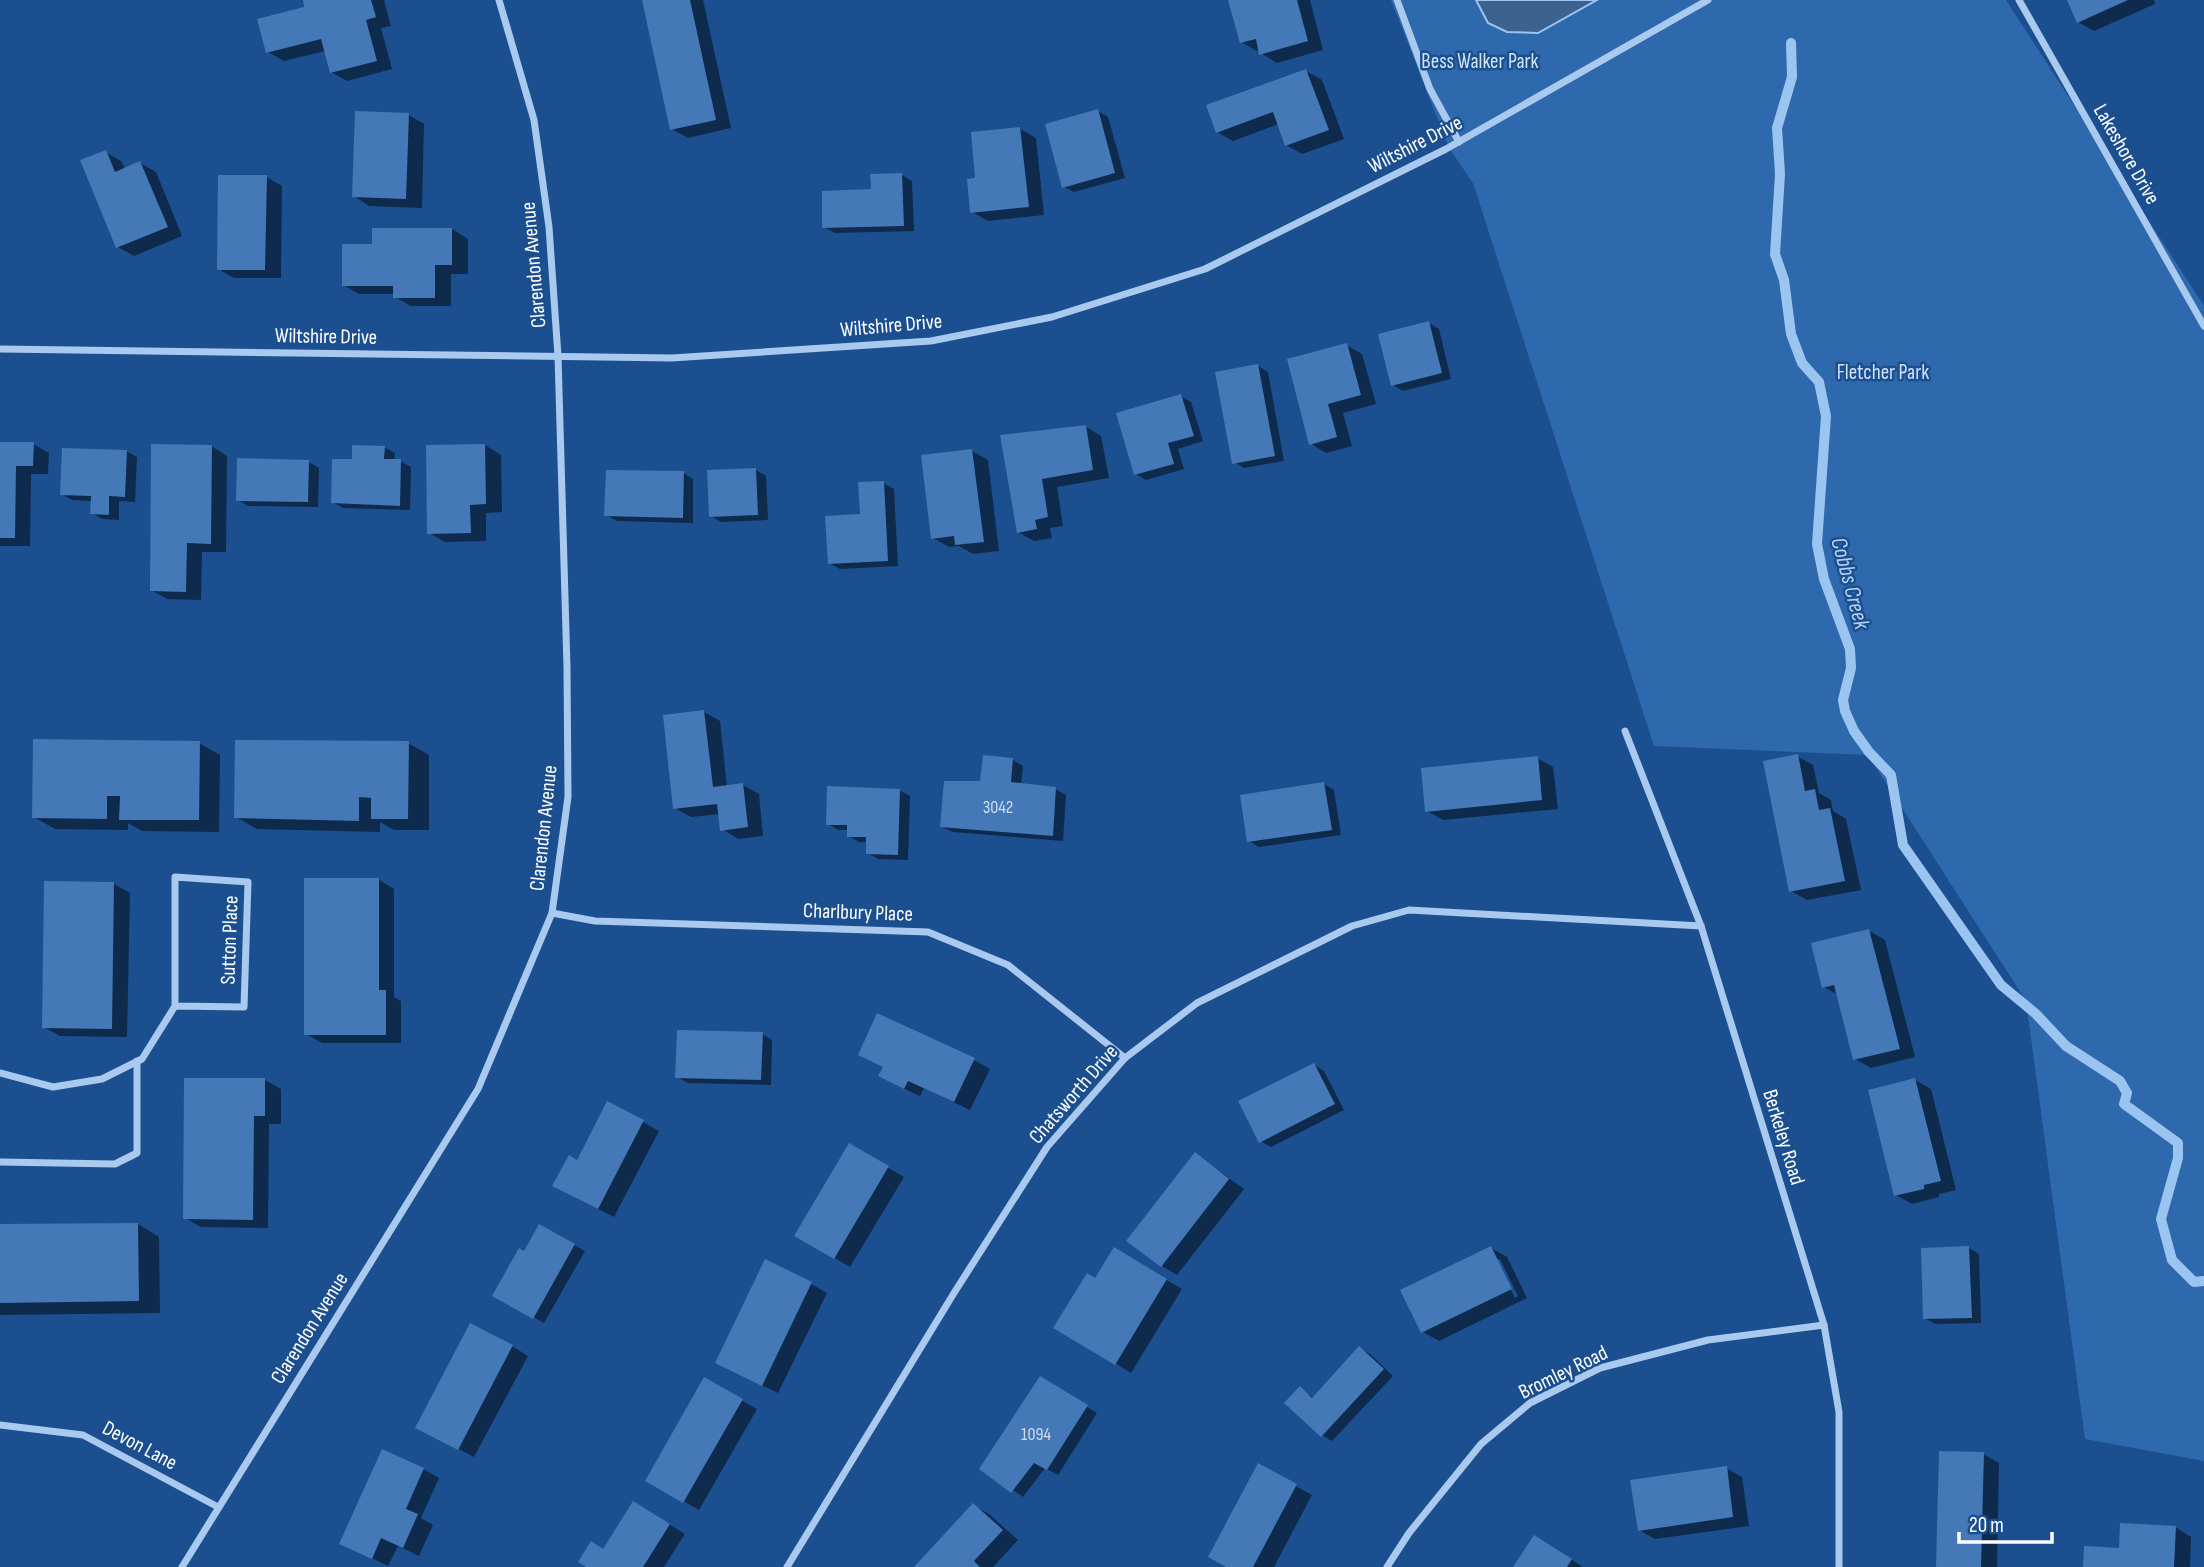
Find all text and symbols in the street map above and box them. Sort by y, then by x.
park label: Bess Walker Park [1421,49,1539,74]
street label: Lakeshore Drive [2088,100,2165,209]
street label: Wiltshire Drive [1364,110,1466,179]
street label: Clarendon Avenue [516,201,551,329]
street label: Wiltshire Drive [839,309,943,342]
street label: Wiltshire Drive [275,323,377,350]
park label: Fletcher Park [1837,360,1929,385]
water label: Cobbs Creek [1824,534,1876,634]
street label: Clarendon Avenue [524,764,563,892]
house number: 3042 [983,797,1013,818]
street label: Sutton Place [215,895,244,985]
street label: Charlbury Place [803,898,913,927]
street label: Chatsworth Drive [1024,1040,1123,1149]
street label: Berkeley Road [1757,1086,1810,1188]
street label: Clarendon Avenue [265,1268,354,1389]
street label: Bromley Road [1515,1340,1612,1405]
street label: Devon Lane [98,1415,181,1475]
house number: 1094 [1021,1424,1051,1445]
scale bar [1959,1500,2052,1544]
text: 20 m [1969,1513,2004,1538]

